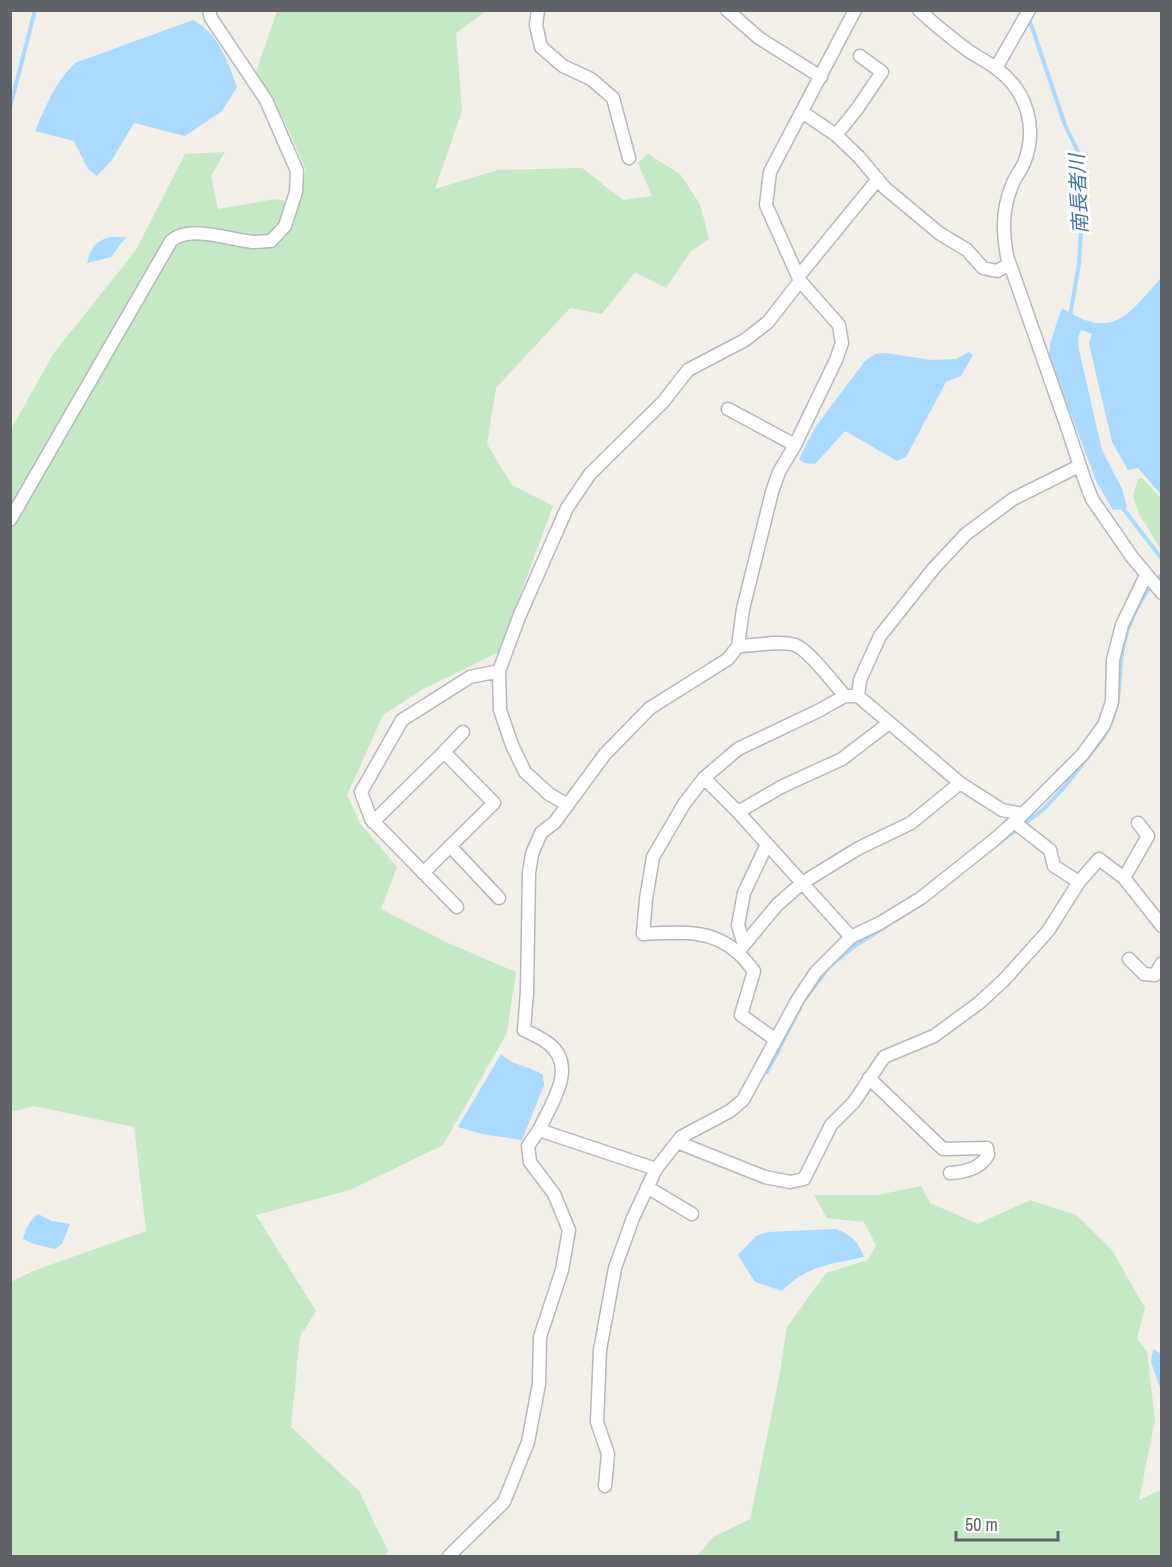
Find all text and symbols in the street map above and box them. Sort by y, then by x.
water label: 南長者川 [1062,151,1094,235]
scale bar [956,1504,1058,1542]
text: 50 m [965,1512,998,1537]

